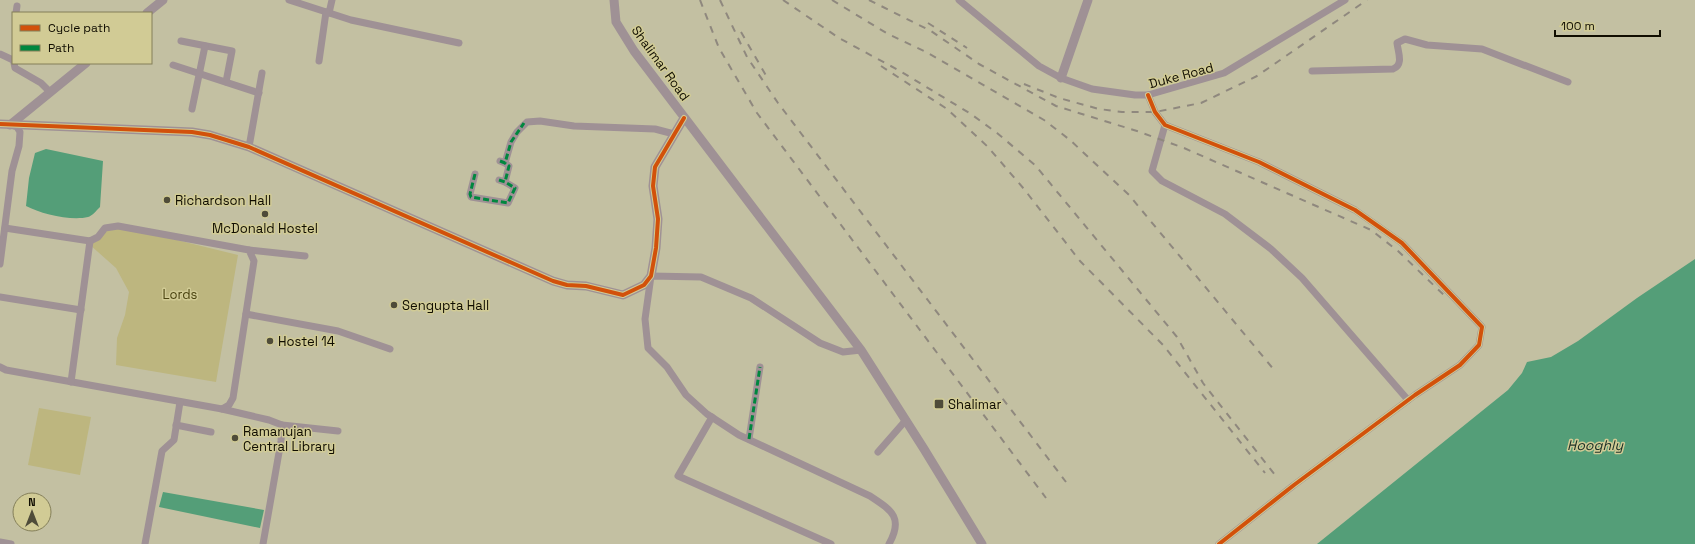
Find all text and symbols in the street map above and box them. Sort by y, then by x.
legend [12,12,152,64]
scale bar [1555,12,1660,38]
text: 100 m [1561,18,1595,34]
text: Cycle path [48,20,110,36]
street label: Shalimar Road [628,22,694,104]
text: Path [48,40,74,56]
street label: Duke Road [1147,59,1215,92]
place label: Richardson Hall [175,192,271,209]
marker: Richardson Hall [162,195,172,205]
marker: McDonald Hostel [260,209,270,219]
place label: McDonald Hostel [212,220,318,237]
park label: Lords [163,286,198,303]
place label: Sengupta Hall [402,297,489,314]
marker: Sengupta Hall [389,300,399,310]
place label: Hostel 14 [278,333,335,350]
marker: Hostel 14 [265,336,275,346]
place label: Shalimar [948,396,1001,413]
marker: Shalimar [933,398,945,410]
place label: Ramanujan Central Library [243,423,335,455]
marker: Ramanujan Central Library [230,433,240,443]
water label: Hooghly [1567,436,1624,454]
north arrow [12,492,52,532]
text: N [28,495,36,509]

